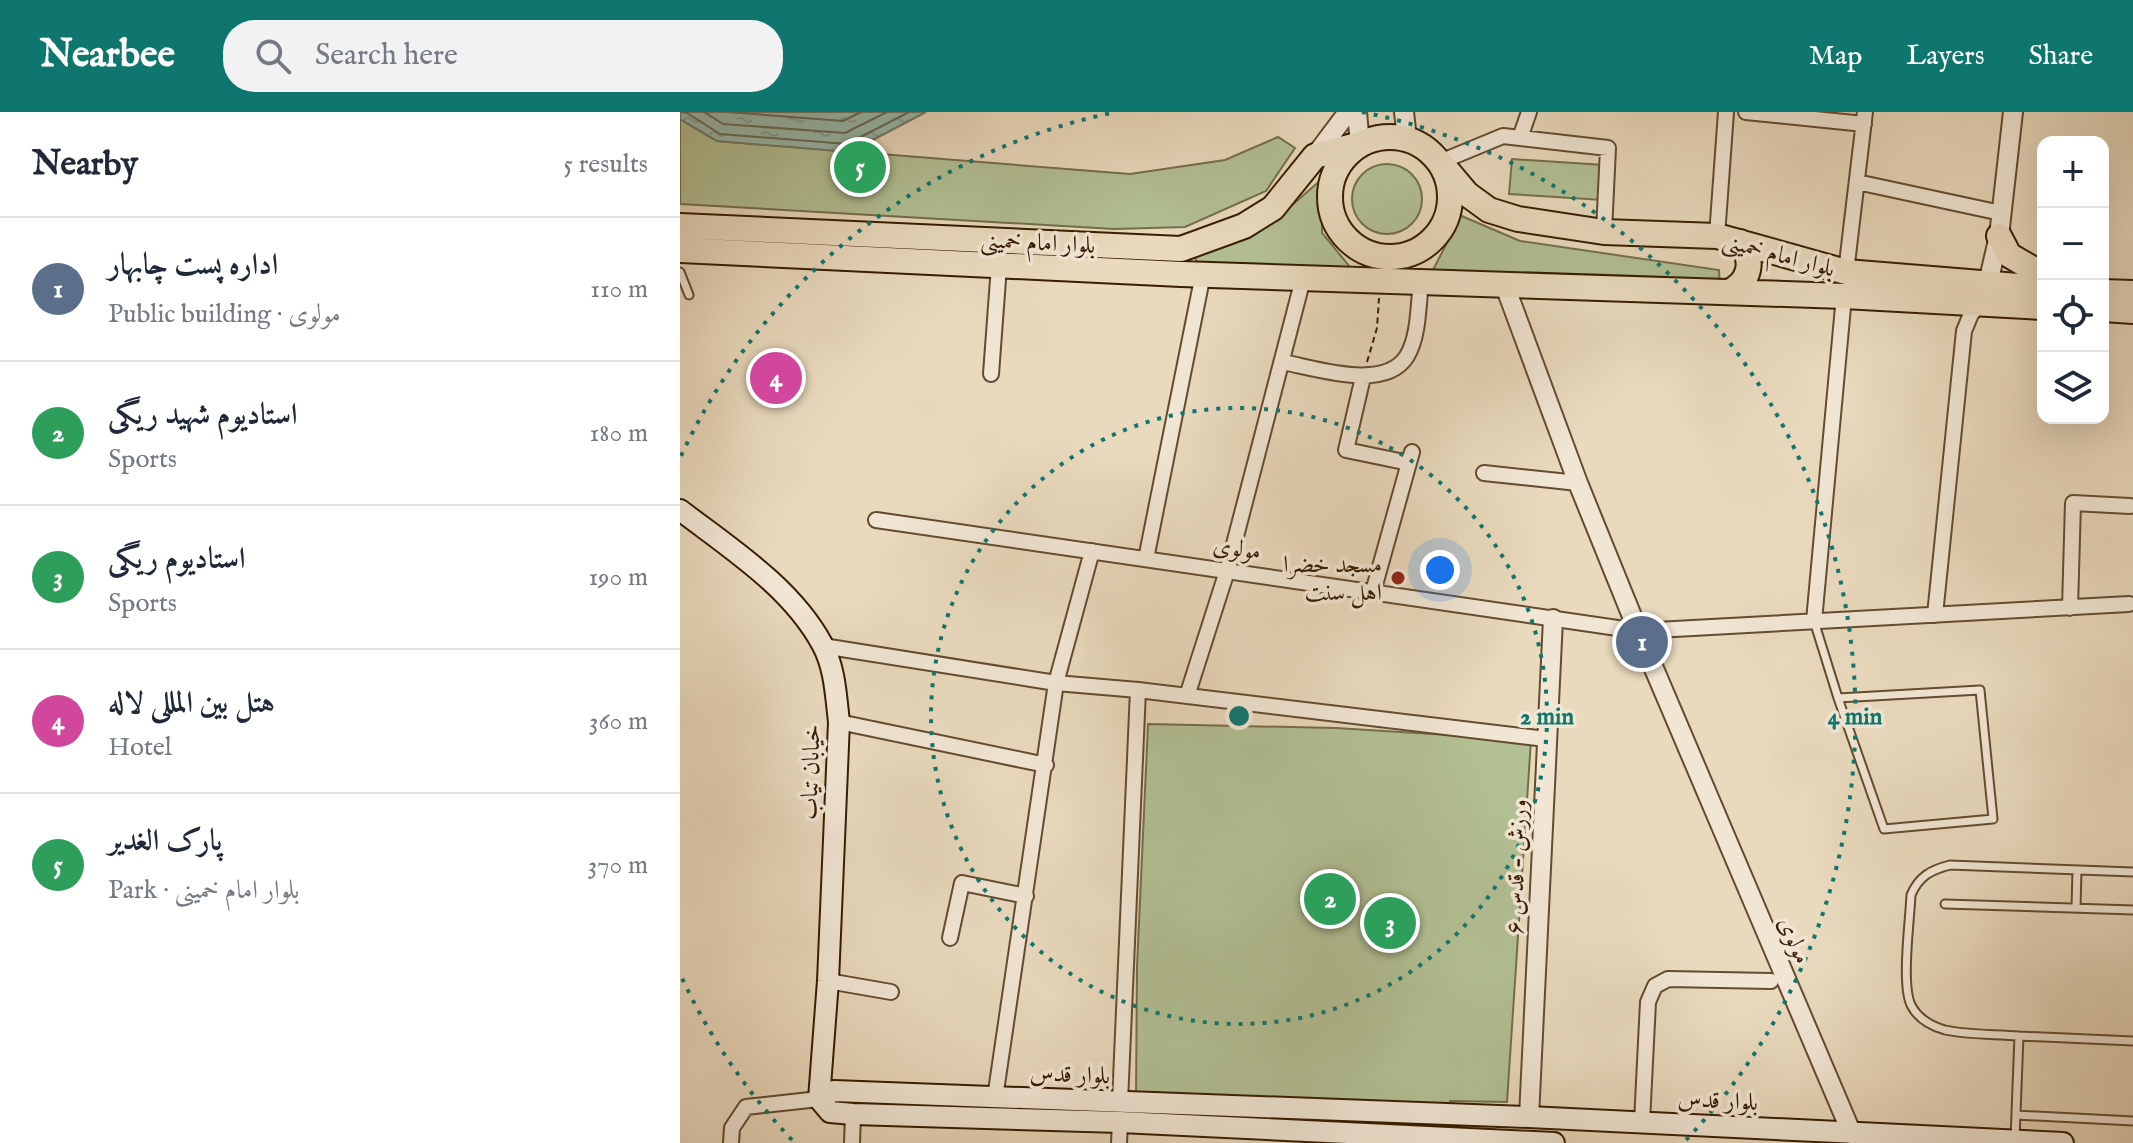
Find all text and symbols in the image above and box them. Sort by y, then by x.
search box [223,20,783,92]
text: Nearbee [40,32,175,80]
icon: search [251,34,295,78]
text: Search here [315,37,458,75]
text: Map [1809,39,1862,74]
text: Layers [1906,39,1985,74]
text: Share [2029,39,2093,74]
map controls [2037,136,2109,424]
button: + [2037,136,2109,208]
pin: 5 [834,137,886,197]
text: Nearby [32,143,138,186]
text: 5 results [564,148,648,181]
button: − [2037,208,2109,280]
street label: بلوار امام خمینی [979,225,1096,266]
street label: بلوار امام خمینی [1718,226,1838,289]
text: اداره پست چابهار [108,247,278,285]
text: 1 [53,273,63,306]
text: 110 m [590,273,648,306]
button: locate [2037,280,2109,352]
text: Public building · مولوی [108,298,341,331]
pin: 4 [750,348,802,408]
button: layers [2037,352,2109,424]
text: استادیوم شهید ریگی [108,397,298,435]
text: 2 [52,417,64,450]
text: 180 m [590,417,648,450]
text: Sports [108,443,177,476]
street label: مولوی [1211,531,1263,568]
text: استادیوم ریگی [108,541,246,579]
place label: مسجد خضرا اهل سنت [1283,550,1382,609]
your location [1420,550,1460,590]
text: 3 [53,561,63,594]
text: 190 m [588,561,648,594]
marker: مسجد خضرا اهل سنت [1389,569,1407,587]
text: Sports [108,587,177,620]
pin: 1 [1616,612,1668,672]
text: هتل بین المللی لاله [108,685,275,723]
centre of rings [1225,702,1253,730]
text: 2 min [1520,702,1574,733]
text: 4 min [1828,702,1883,733]
text: 4 [52,705,64,738]
text: 360 m [589,705,648,738]
street label: خیابان تیاب [794,724,829,820]
text: Hotel [108,731,172,764]
street label: ورزش - قدس ۶ [1500,799,1535,935]
text: پارک الغدیر [108,823,222,861]
text: 5 [53,849,63,882]
text: 370 m [588,849,648,882]
pin: 2 [1304,869,1356,929]
text: Park · بلوار امام خمینی [108,874,299,907]
pin: 3 [1364,893,1416,953]
street label: مولوی [1770,912,1817,969]
street label: بلوار قدس [1029,1059,1111,1092]
street label: بلوار قدس [1677,1084,1759,1119]

